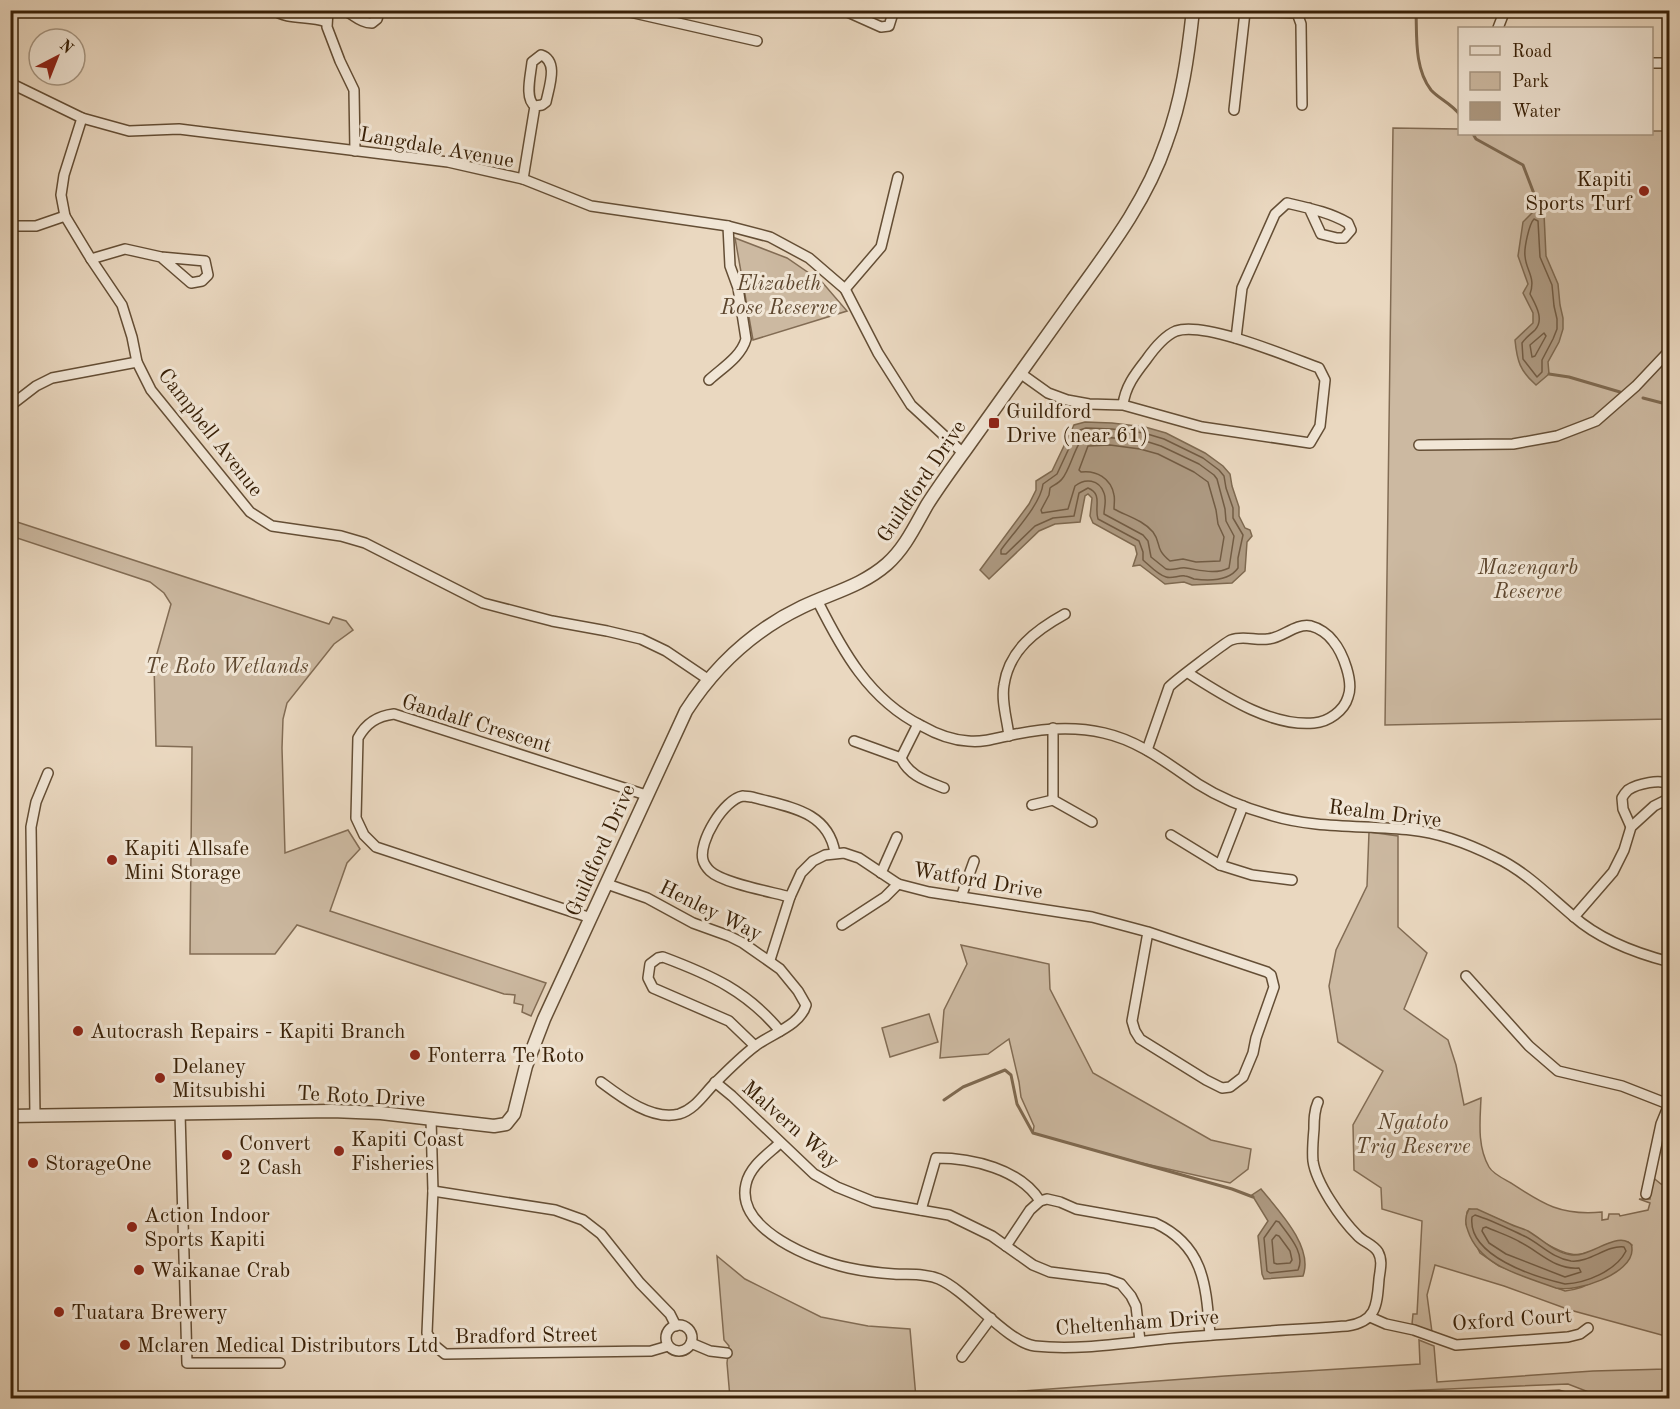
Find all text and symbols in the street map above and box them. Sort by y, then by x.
north arrow [27,27,87,87]
legend [1458,27,1653,135]
text: N [56,37,76,58]
text: Road [1512,43,1552,61]
text: Park [1512,73,1549,91]
text: Water [1512,103,1561,121]
street label: Langdale Avenue [358,125,516,172]
place label: Kapiti Sports Turf [1525,170,1633,215]
marker: Kapiti Sports Turf [1637,184,1651,198]
park label: Elizabeth Rose Reserve [720,274,837,319]
street label: Campbell Avenue [153,365,266,501]
place label: Guildford Drive (near 61) [1006,402,1148,447]
marker: Guildford Drive (near 61) [987,416,1001,430]
street label: Guildford Drive [874,417,971,547]
park label: Mazengarb Reserve [1477,558,1578,603]
park label: Te Roto Wetlands [145,657,309,678]
street label: Gandalf Crescent [399,692,554,757]
street label: Guildford Drive [563,782,640,920]
street label: Realm Drive [1327,797,1443,832]
place label: Kapiti Allsafe Mini Storage [124,839,249,884]
marker: Kapiti Allsafe Mini Storage [105,853,119,867]
street label: Watford Drive [911,860,1044,903]
street label: Henley Way [655,877,765,945]
place label: Autocrash Repairs - Kapiti Branch [90,1022,406,1043]
marker: Autocrash Repairs - Kapiti Branch [71,1024,85,1038]
place label: Fonterra Te Roto [427,1046,584,1067]
marker: Fonterra Te Roto [408,1048,422,1062]
place label: Delaney Mitsubishi [172,1057,266,1102]
marker: Delaney Mitsubishi [153,1071,167,1085]
street label: Malvern Way [737,1077,843,1173]
street label: Te Roto Drive [296,1084,426,1111]
park label: Ngatoto Trig Reserve [1355,1113,1471,1158]
place label: Kapiti Coast Fisheries [351,1130,464,1175]
place label: Convert 2 Cash [239,1134,311,1179]
marker: Kapiti Coast Fisheries [332,1144,346,1158]
marker: Convert 2 Cash [220,1148,234,1162]
place label: StorageOne [45,1154,151,1175]
marker: StorageOne [26,1156,40,1170]
place label: Action Indoor Sports Kapiti [144,1206,270,1251]
marker: Action Indoor Sports Kapiti [125,1220,139,1234]
place label: Waikanae Crab [151,1261,290,1282]
marker: Waikanae Crab [132,1263,146,1277]
place label: Tuatara Brewery [71,1303,228,1324]
marker: Tuatara Brewery [52,1305,66,1319]
street label: Oxford Court [1451,1306,1573,1335]
street label: Cheltenham Drive [1055,1307,1220,1340]
street label: Bradford Street [454,1325,598,1348]
place label: Mclaren Medical Distributors Ltd [137,1336,439,1357]
marker: Mclaren Medical Distributors Ltd [118,1338,132,1352]

